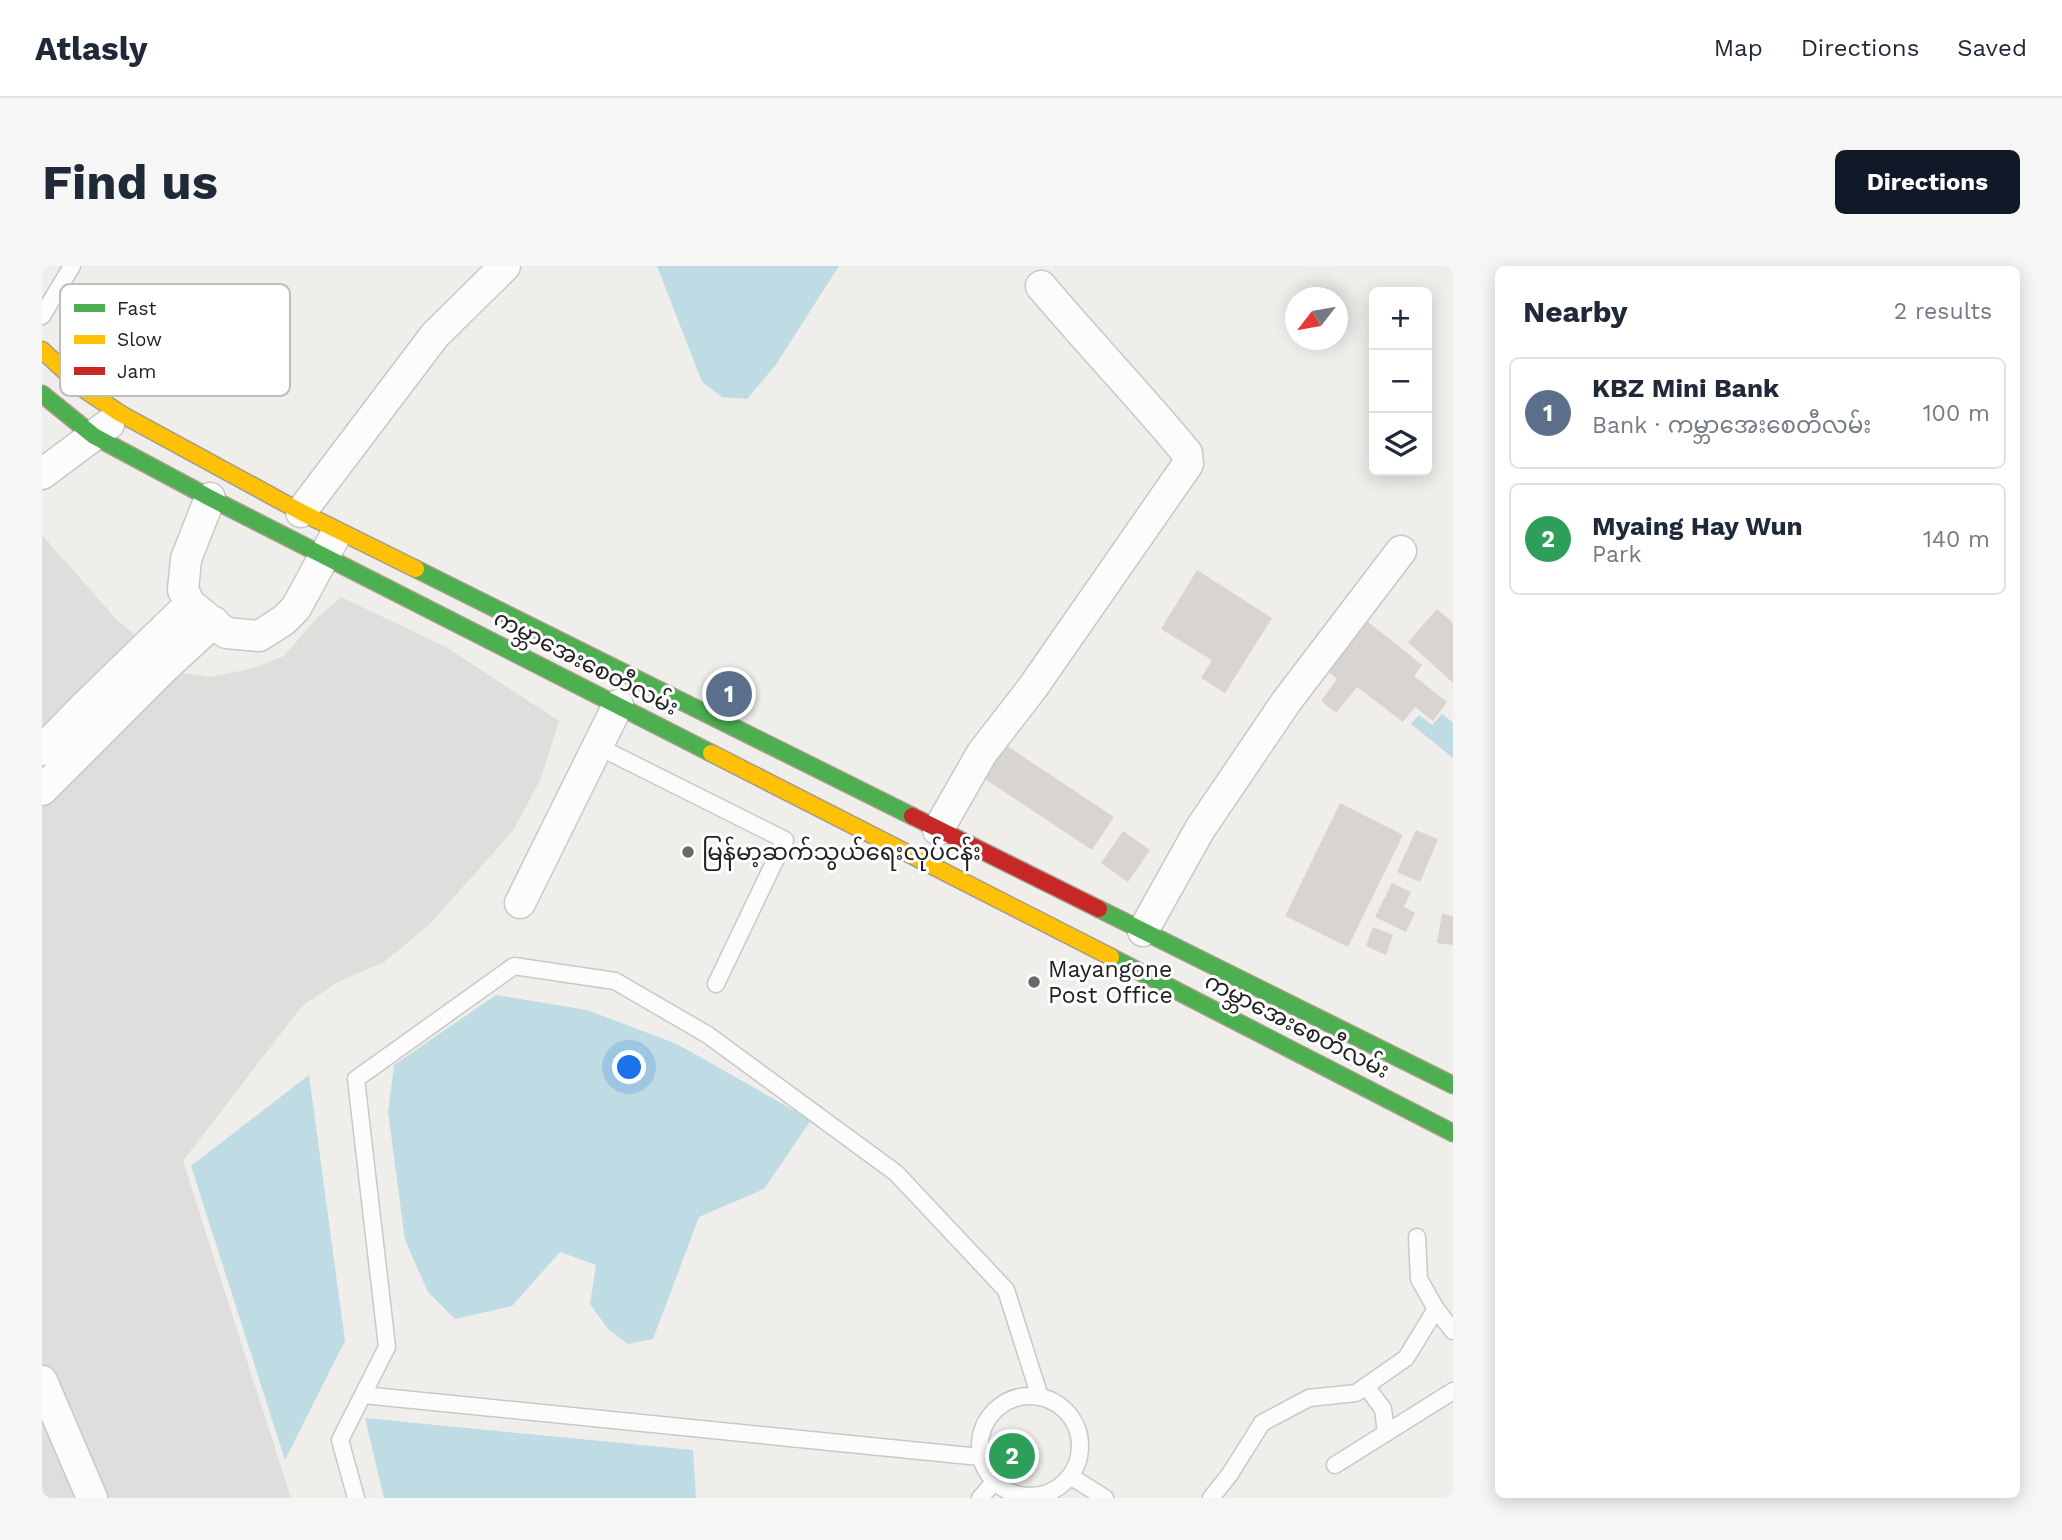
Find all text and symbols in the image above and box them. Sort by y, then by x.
text: Atlasly [35,29,147,68]
text: Map [1714,34,1763,62]
text: Directions [1801,34,1919,62]
text: Saved [1957,34,2027,62]
button: Directions [1835,150,2020,214]
text: Find us [42,153,218,211]
legend [60,284,290,396]
north arrow [1285,287,1348,350]
map controls [1369,287,1432,476]
button: + [1369,287,1432,350]
text: Nearby [1523,294,1628,329]
text: Fast [117,297,156,320]
text: 2 results [1894,298,1992,325]
text: Slow [117,328,162,351]
button: − [1369,350,1432,413]
text: Jam [117,360,156,383]
text: KBZ Mini Bank [1592,373,1779,403]
text: 1 [1543,400,1553,427]
text: 100 m [1923,400,1990,427]
text: Bank · ကမ္ဘာအေးစေတီလမ်း [1592,412,1871,439]
button: layers [1369,413,1432,476]
text: Myaing Hay Wun [1592,511,1803,541]
text: 2 [1541,526,1555,553]
text: 140 m [1923,526,1990,553]
text: Park [1592,541,1641,568]
street label: ကမ္ဘာအေးစေတီလမ်း [487,602,684,726]
pin: 1 [706,668,752,720]
place label: မြန်မာ့ဆက်သွယ်ရေးလုပ်ငန်း [702,836,981,871]
marker: မြန်မာ့ဆက်သွယ်ရေးလုပ်ငန်း [680,844,696,860]
place label: Mayangone Post Office [1048,956,1173,1009]
street label: ကမ္ဘာအေးစေတီလမ်း [1198,965,1395,1089]
marker: Mayangone Post Office [1026,974,1042,990]
your location [612,1050,646,1084]
pin: 2 [989,1430,1035,1482]

